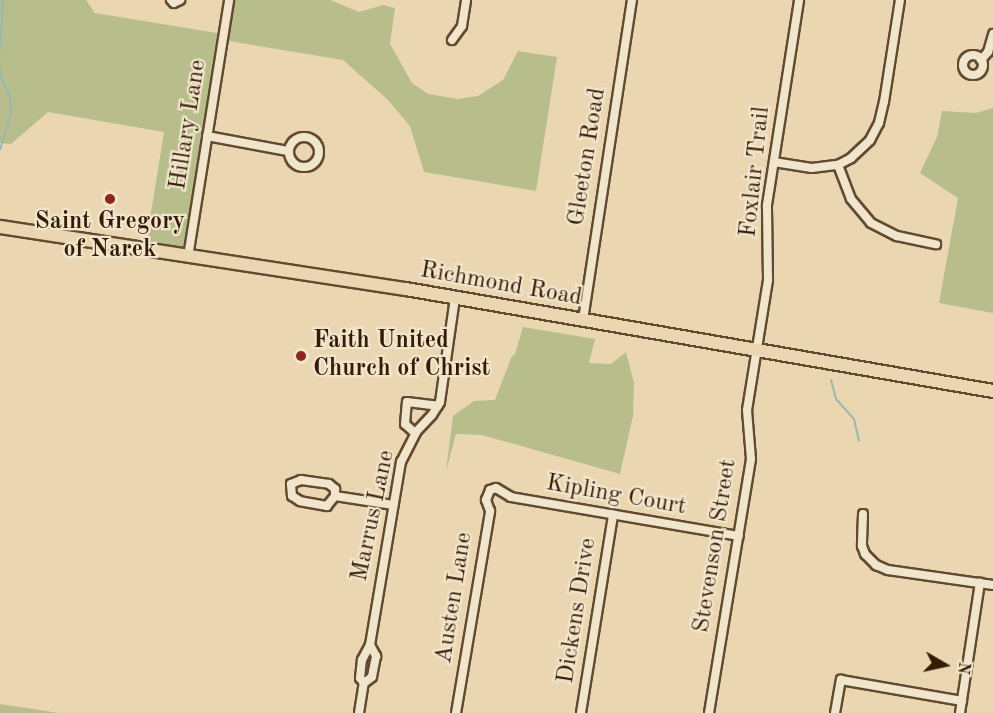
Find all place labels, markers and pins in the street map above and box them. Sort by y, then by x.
marker: Saint Gregory of Narek [103,192,117,206]
place label: Saint Gregory of Narek [35,209,185,265]
place label: Faith United Church of Christ [313,328,490,384]
marker: Faith United Church of Christ [294,349,308,363]

